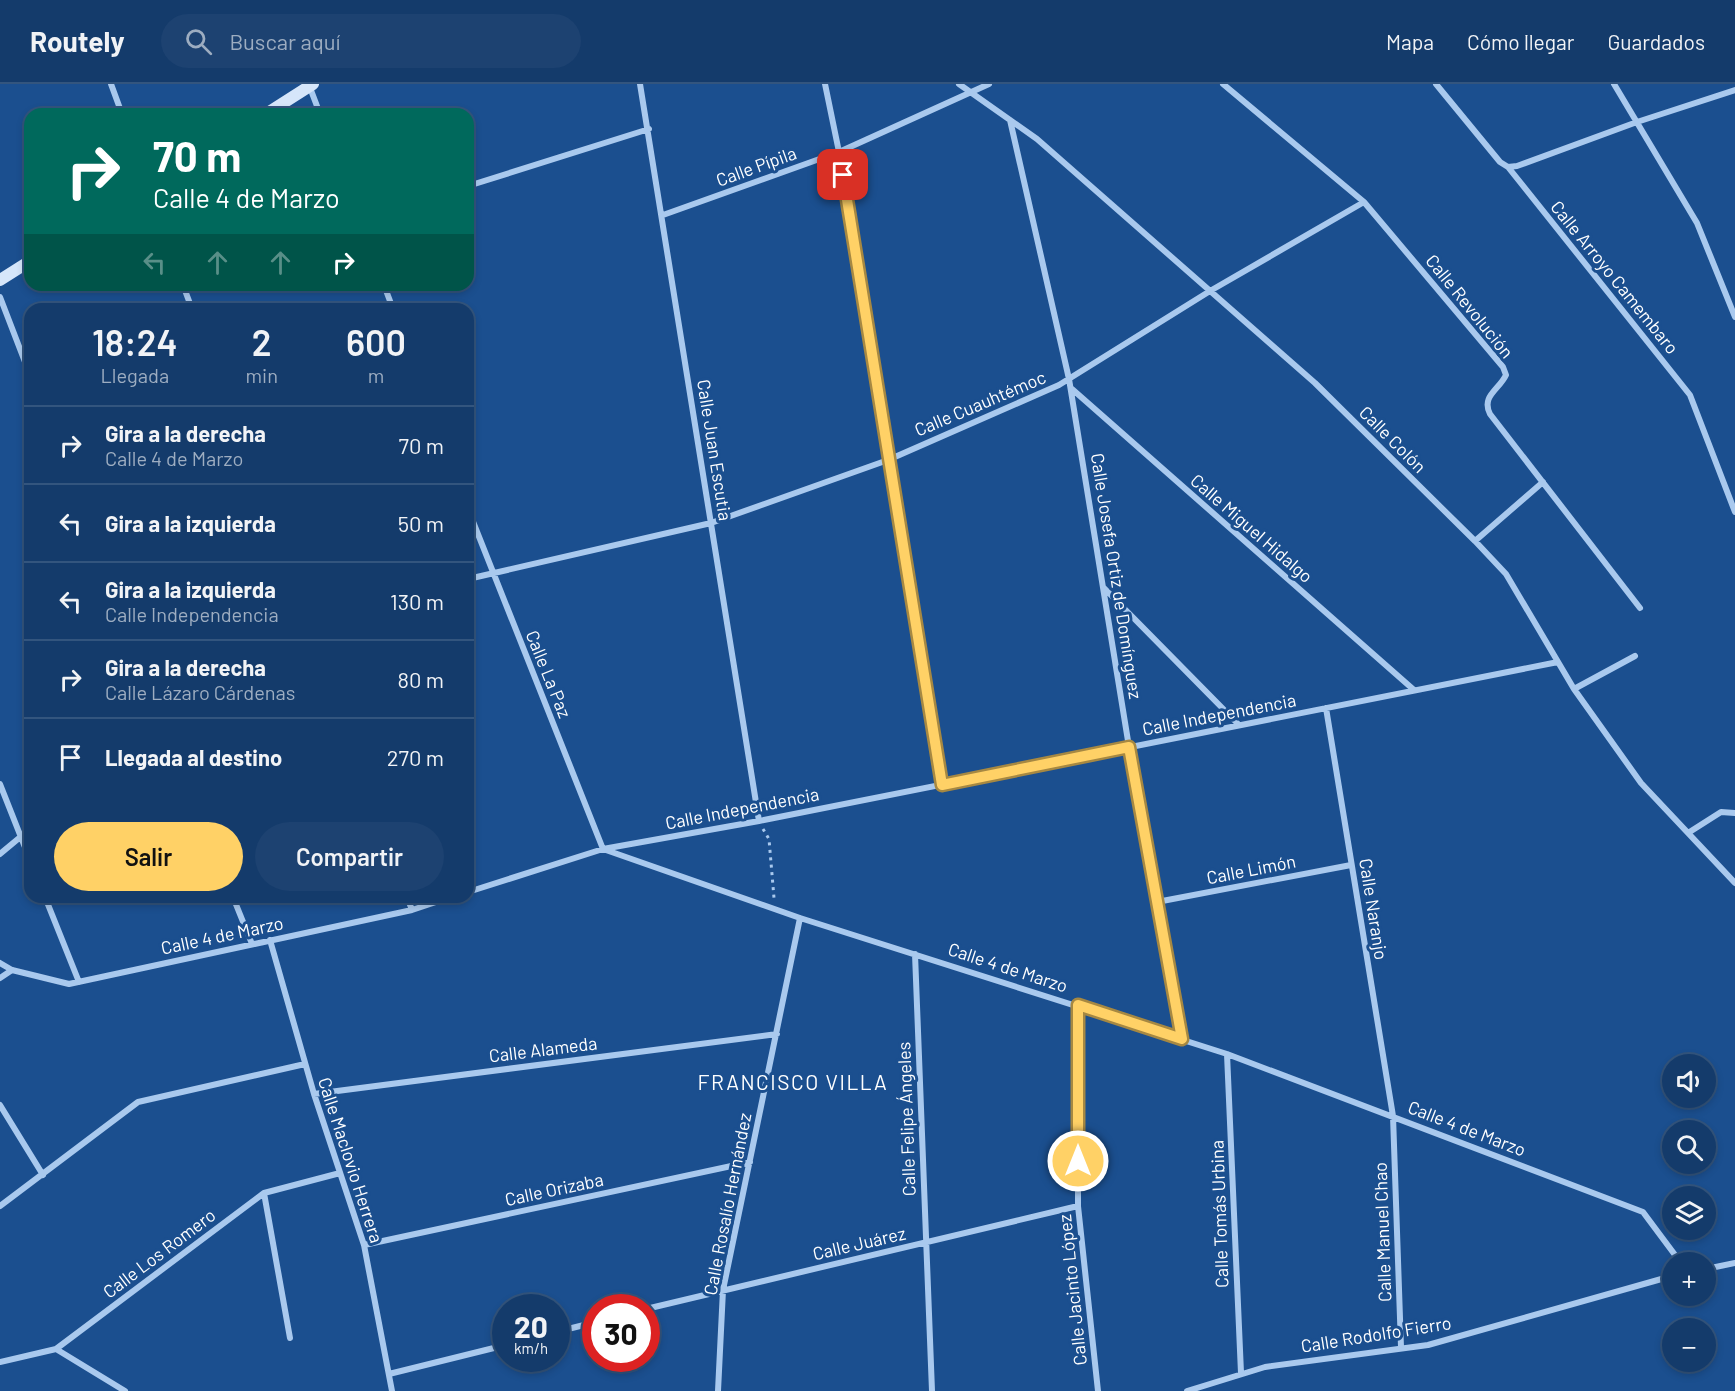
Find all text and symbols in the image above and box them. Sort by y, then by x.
search box [161,14,581,68]
text: Routely [30,24,125,58]
icon: search [182,25,215,58]
text: Buscar aquí [230,28,340,54]
text: Mapa [1386,29,1434,54]
text: Cómo llegar [1467,29,1574,54]
text: Guardados [1607,29,1705,54]
text: 70 m [153,130,241,180]
icon: right [54,132,132,210]
street label: Calle Pípila [713,141,799,191]
pin [817,149,868,200]
icon: arrive [826,158,859,191]
text: Calle 4 de Marzo [153,181,340,213]
street label: Calle Arroyo Camembaro [1546,196,1684,358]
icon: left [138,246,171,279]
icon: ahead [201,246,234,279]
icon: ahead [264,246,297,279]
icon: right [327,246,360,279]
street label: Calle Revolución [1422,250,1518,362]
text: 18:24 [92,320,178,363]
text: 2 [252,320,272,363]
text: 600 [346,320,406,363]
text: Llegada [100,363,169,387]
text: min [246,363,278,387]
text: m [368,363,384,387]
street label: Calle Cuauhtémoc [911,365,1049,441]
street label: Calle Juan Escutia [693,378,737,522]
street label: Calle Colón [1355,401,1431,477]
text: Gira a la derecha [105,420,266,446]
icon: right [54,429,87,462]
text: 70 m [399,432,444,458]
text: Calle 4 de Marzo [105,446,243,470]
street label: Calle Josefa Ortiz de Domínguez [1087,451,1147,701]
street label: Calle Miguel Hidalgo [1186,469,1318,587]
icon: left [54,507,87,540]
text: Gira a la izquierda [105,510,276,536]
text: 50 m [398,510,444,536]
text: Gira a la izquierda [105,576,276,602]
icon: left [54,585,87,618]
text: 130 m [390,588,444,614]
text: Calle Independencia [105,602,279,626]
street label: Calle La Paz [522,627,576,721]
text: Gira a la derecha [105,654,266,680]
icon: right [54,663,87,696]
text: 80 m [398,666,444,692]
text: Calle Lázaro Cárdenas [105,680,295,704]
street label: Calle Independencia [1140,688,1298,740]
icon: arrive [54,741,87,774]
text: Llegada al destino [105,744,282,770]
text: 270 m [387,744,444,770]
street label: Calle Independencia [663,782,821,834]
button: Salir [54,822,243,891]
button: Compartir [255,822,444,891]
street label: Calle Limón [1205,850,1297,888]
street label: Calle Naranjo [1355,857,1393,961]
street label: Calle 4 de Marzo [159,911,285,959]
street label: Calle 4 de Marzo [945,937,1071,997]
street label: Calle Alameda [488,1031,598,1067]
street label: Calle Felipe Ángeles [892,1041,920,1197]
map controls [1662,1054,1716,1372]
button: sound [1662,1054,1716,1108]
district label: FRANCISCO VILLA [698,1069,888,1094]
street label: Calle Maclovio Herrera [314,1074,388,1246]
street label: Calle 4 de Marzo [1405,1095,1529,1161]
street label: Calle Rosalío Hernández [699,1111,755,1297]
button: search [1662,1120,1716,1174]
position arrow [1046,1129,1110,1193]
street label: Calle Tomás Urbina [1205,1140,1233,1288]
street label: Calle Manuel Chao [1369,1162,1395,1302]
street label: Calle Orizaba [503,1168,605,1210]
button: layers [1662,1186,1716,1240]
street label: Calle Los Romero [98,1204,220,1302]
street label: Calle Jacinto López [1053,1213,1091,1367]
street label: Calle Juárez [810,1222,908,1264]
button: + [1662,1252,1716,1306]
speed limit sign: 30 [582,1294,660,1372]
text: 20 [514,1308,548,1344]
street label: Calle Rodolfo Fierro [1299,1311,1453,1357]
button: − [1662,1318,1716,1372]
text: km/h [514,1339,548,1357]

